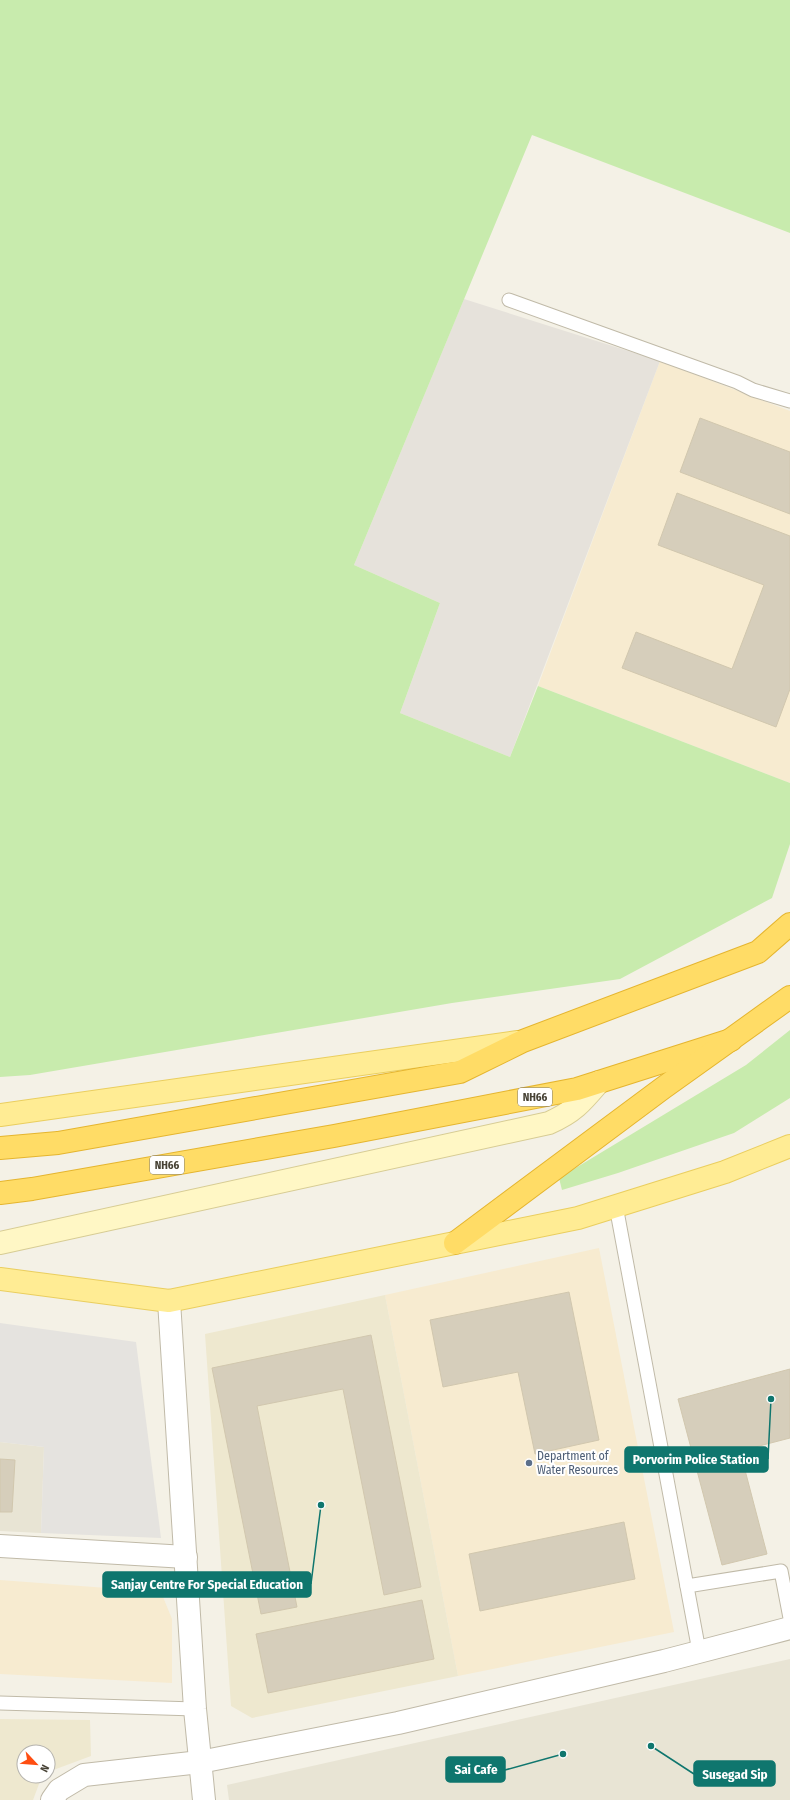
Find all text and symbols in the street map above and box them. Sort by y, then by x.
road number: NH66 [518,1088,552,1106]
road number: NH66 [150,1156,184,1174]
callout: Porvorim Police Station [625,1447,768,1472]
place label: Department of Water Resources [537,1449,618,1477]
text: Porvorim Police Station [633,1452,760,1467]
marker: Department of Water Resources [524,1458,534,1468]
callout: Sanjay Centre For Special Education [103,1572,311,1597]
text: Sanjay Centre For Special Education [111,1577,303,1592]
north arrow [16,1744,56,1784]
callout: Sai Cafe [446,1757,505,1782]
callout: Susegad Sip [694,1761,775,1786]
text: N [37,1762,52,1774]
text: Sai Cafe [454,1762,498,1777]
text: Susegad Sip [702,1767,768,1782]

